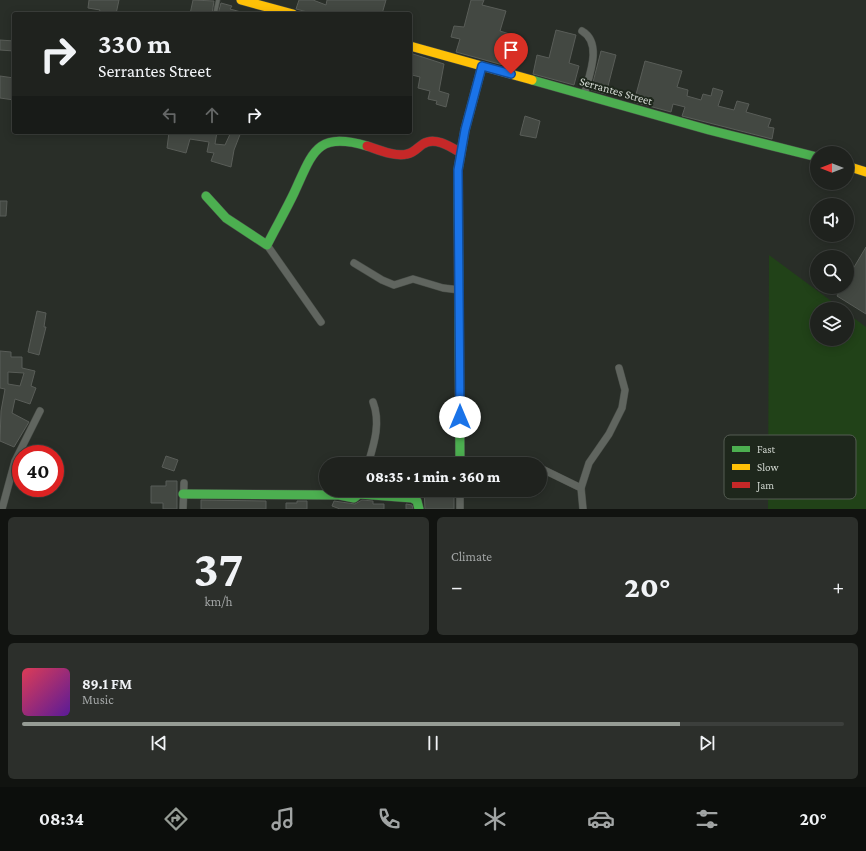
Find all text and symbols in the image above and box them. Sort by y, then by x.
icon: right [32,28,84,80]
text: 330 m [98,28,171,59]
pin [494,33,528,74]
icon: arrive [500,39,522,61]
text: Serrantes Street [98,61,211,81]
street label: Serrantes Street [578,74,655,108]
icon: left [159,104,181,126]
icon: ahead [201,104,223,126]
icon: right [243,104,265,126]
north arrow [810,146,854,190]
map controls [810,146,854,346]
button: sound [810,198,854,242]
button: search [810,250,854,294]
button: layers [810,302,854,346]
position arrow [439,396,481,438]
legend [724,435,856,499]
text: Fast [757,443,776,455]
speed limit sign: 40 [12,445,64,497]
text: Slow [757,461,779,473]
text: 08:35 · 1 min · 360 m [366,469,500,485]
text: Jam [756,479,774,492]
text: 37 [194,539,243,597]
text: Climate [451,549,492,564]
text: 20° [624,570,671,603]
text: − [451,574,463,599]
text: + [832,574,844,599]
text: km/h [204,594,233,609]
text: 89.1 FM [82,676,132,692]
text: Music [82,692,114,707]
icon: previous [148,732,170,754]
icon: pause [422,732,444,754]
icon: next [696,732,718,754]
icon: directions [162,805,190,833]
icon: music [269,805,297,833]
icon: phone [375,805,403,833]
icon: climate [481,805,509,833]
icon: car [587,805,615,833]
icon: filters [693,805,721,833]
text: 08:34 [39,809,84,829]
text: 20° [800,809,827,829]

